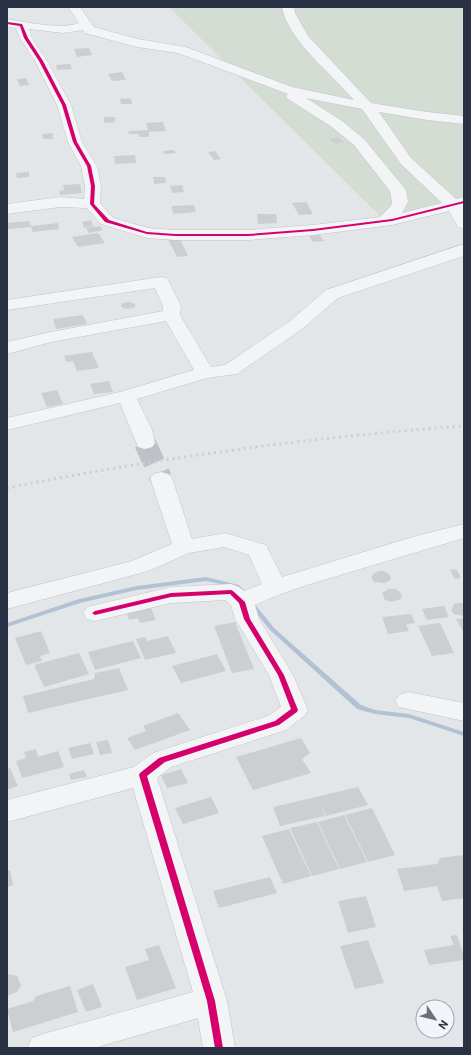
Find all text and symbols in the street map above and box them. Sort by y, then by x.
north arrow [415,999,455,1039]
text: N [435,1018,450,1032]

